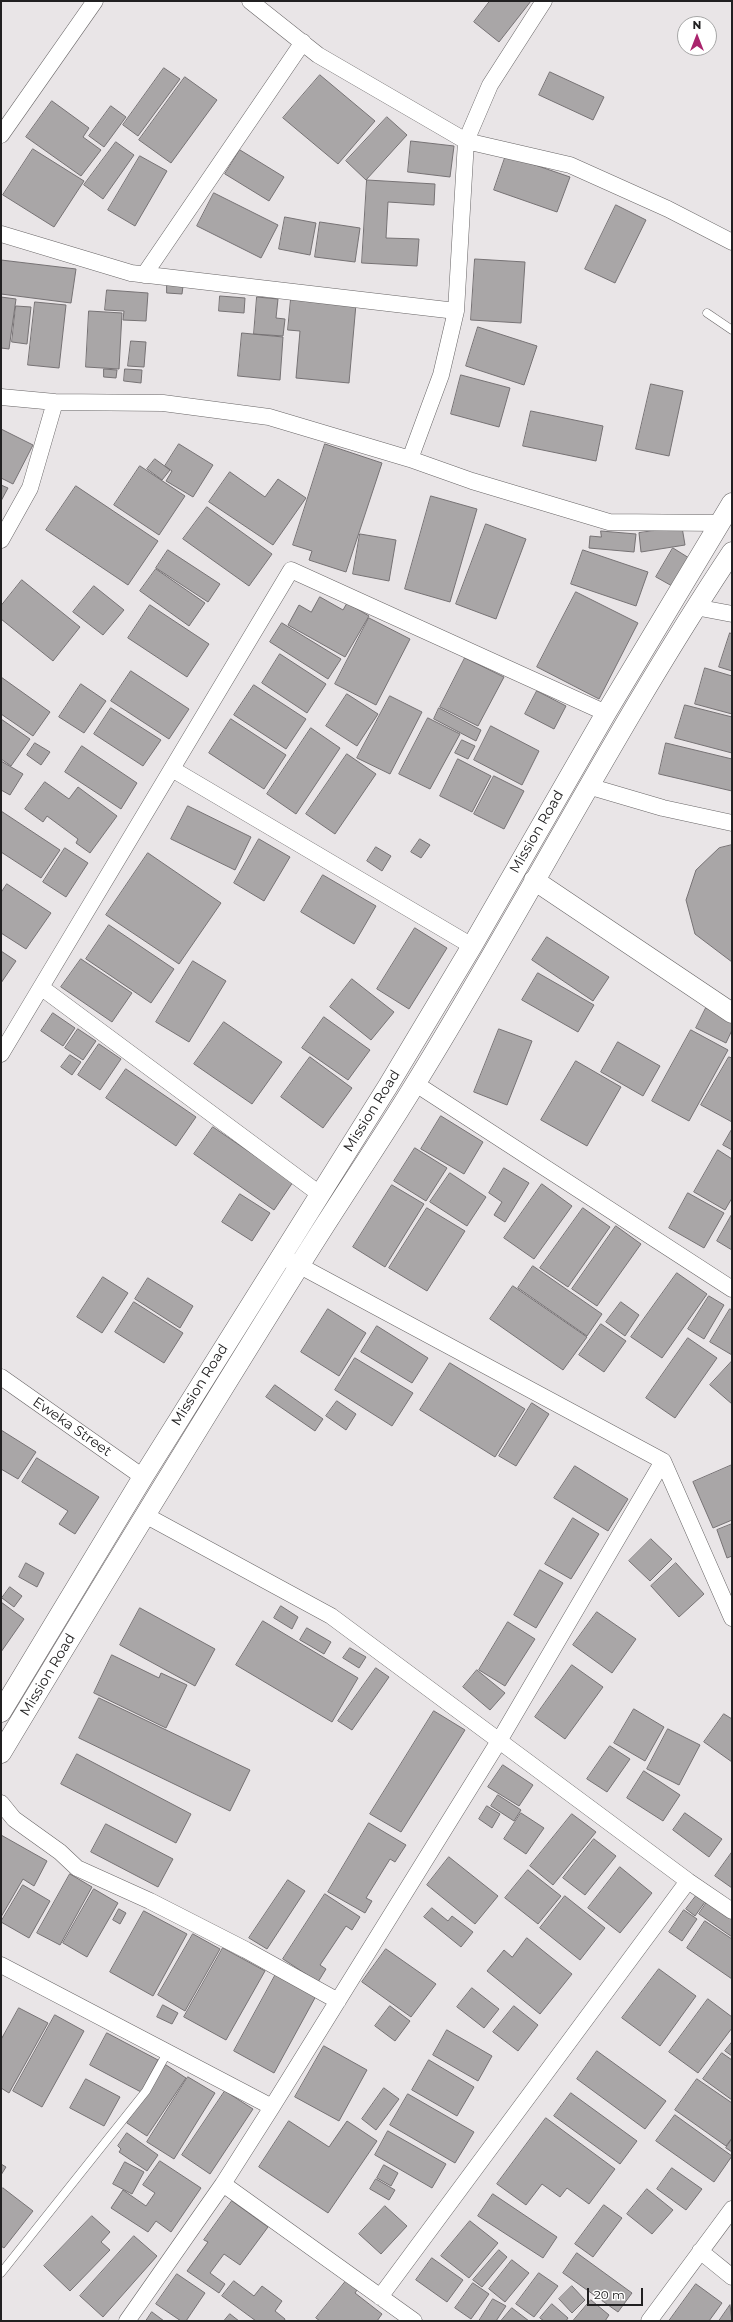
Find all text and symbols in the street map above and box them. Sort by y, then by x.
north arrow [677,16,717,56]
text: N [693,18,701,32]
street label: Mission Road [506,787,568,877]
street label: Mission Road [340,1067,404,1155]
street label: Mission Road [168,1341,232,1429]
street label: Eweka Street [29,1394,115,1460]
street label: Mission Road [17,1631,79,1719]
scale bar [589,2280,645,2306]
text: 20 m [594,2287,625,2302]

